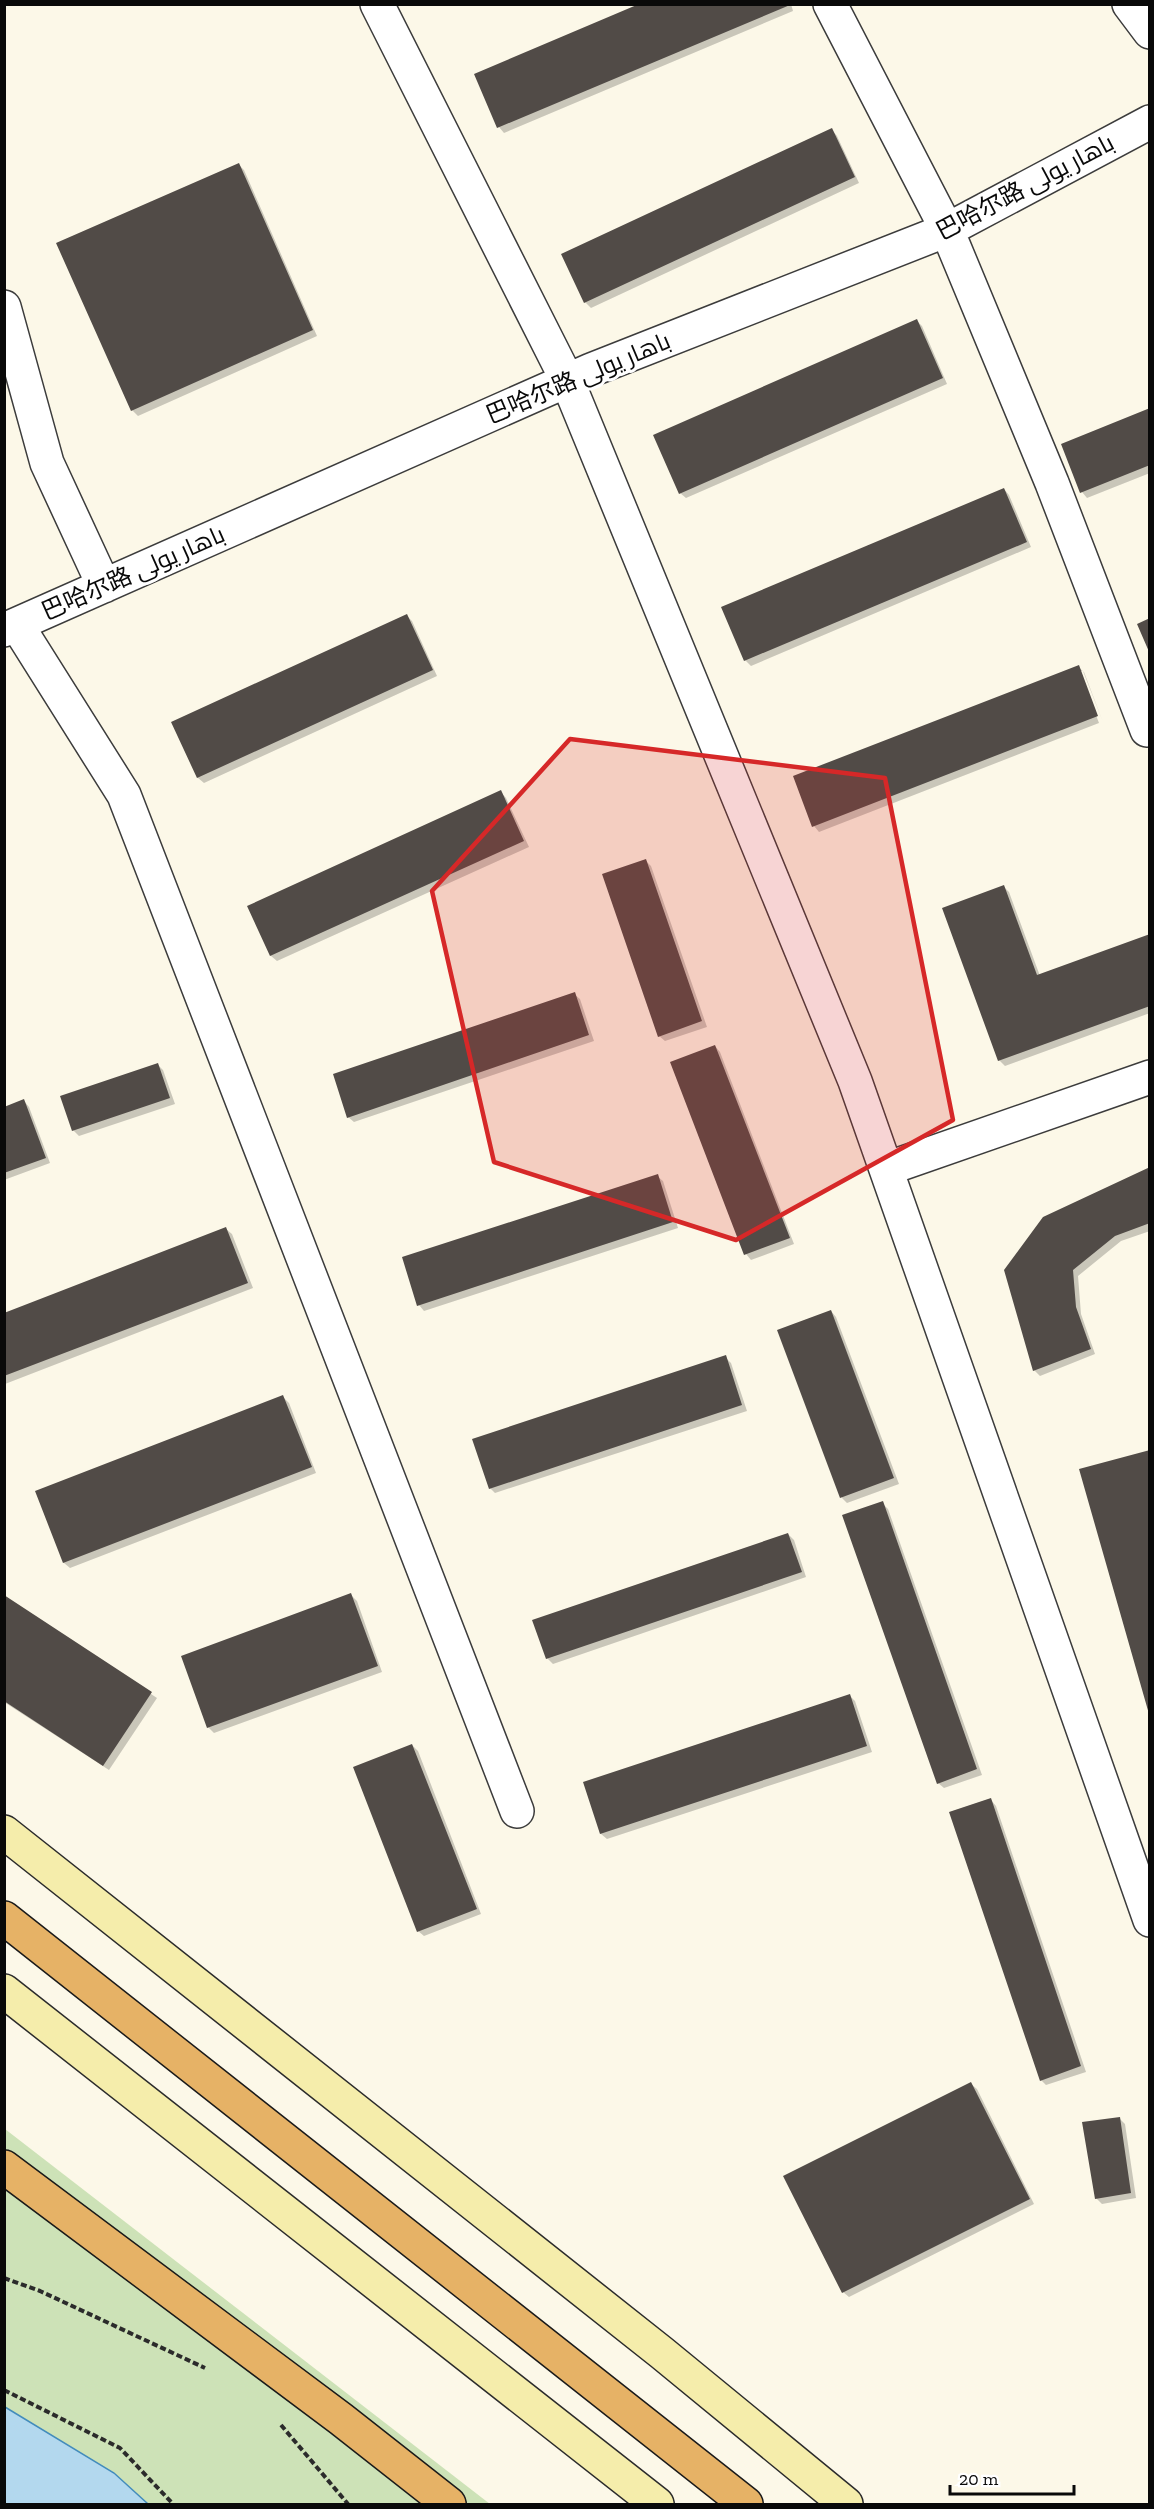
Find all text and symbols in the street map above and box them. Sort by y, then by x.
street label: 巴哈尔路 باھار يولى [931,127,1119,246]
street label: 巴哈尔路 باھار يولى [481,326,674,430]
street label: 巴哈尔路 باھار يولى [37,519,229,626]
scale bar [950,2458,1074,2496]
text: 20 m [959,2468,999,2490]

